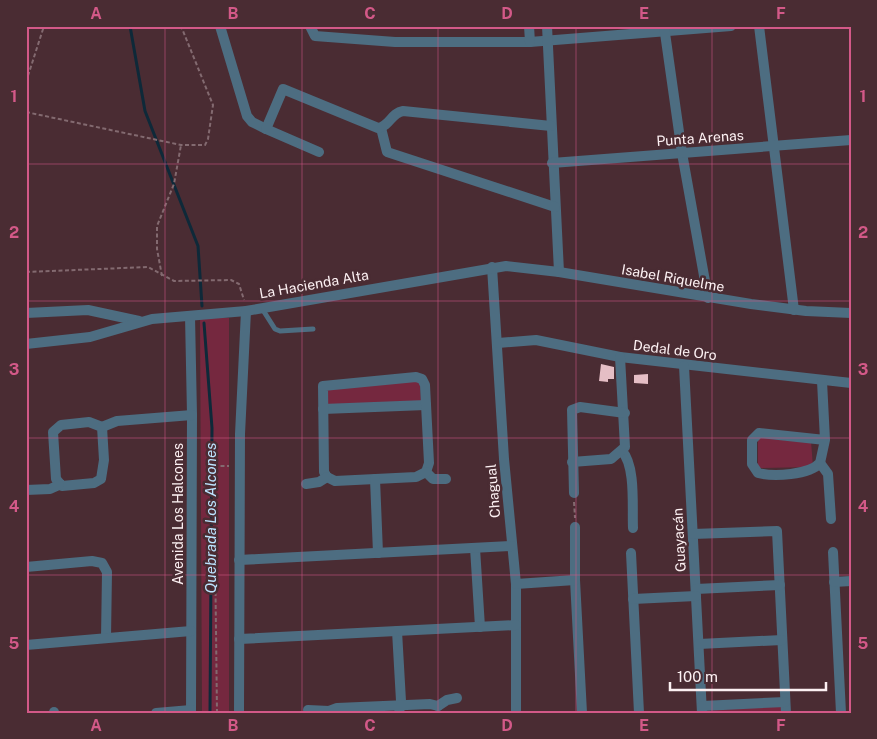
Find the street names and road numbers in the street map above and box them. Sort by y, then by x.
street label: Punta Arenas [656,127,744,149]
street label: Isabel Riquelme [620,261,726,295]
street label: La Hacienda Alta [258,267,370,301]
street label: Dedal de Oro [632,337,718,363]
street label: Avenida Los Halcones [170,443,186,585]
street label: Chagual [483,463,503,519]
street label: Guayacán [669,507,689,573]

